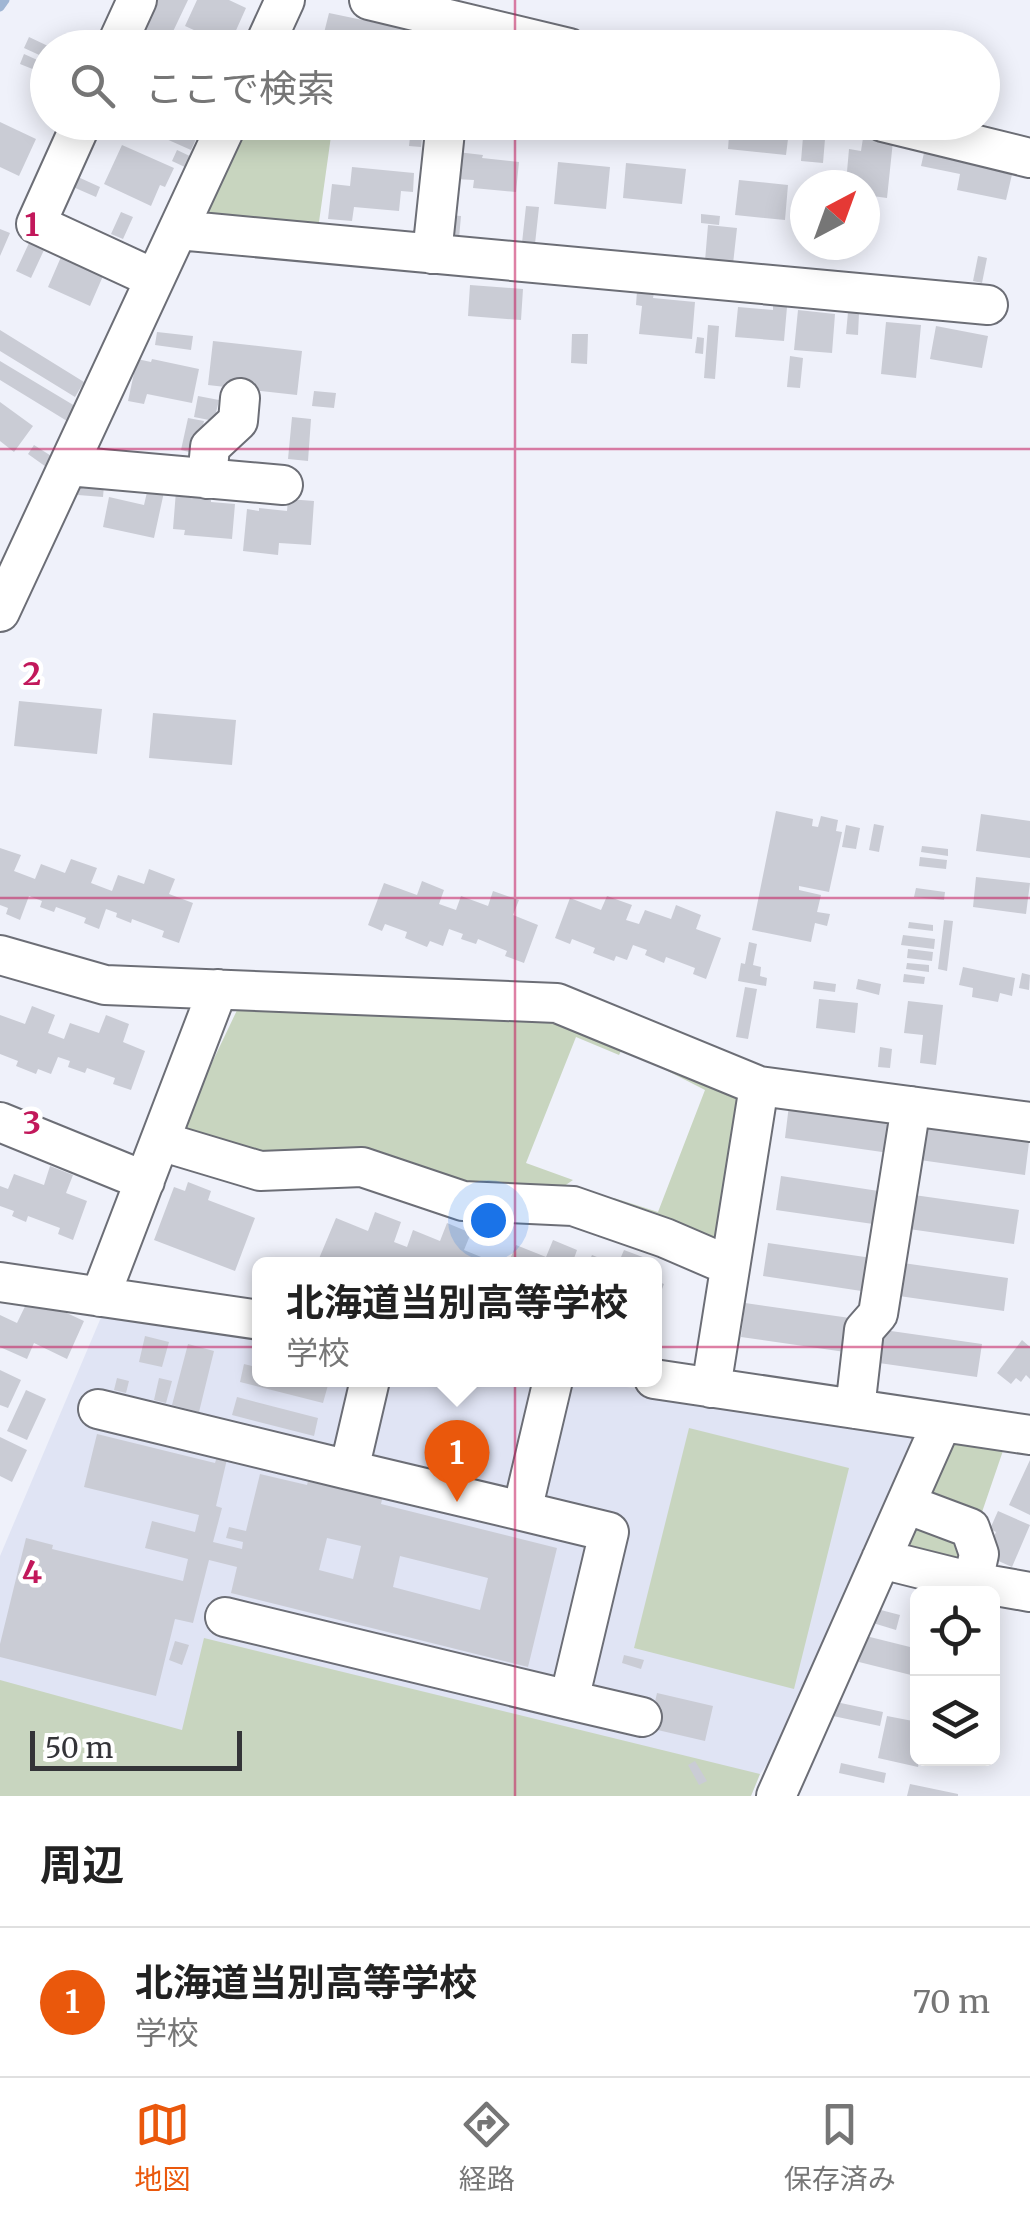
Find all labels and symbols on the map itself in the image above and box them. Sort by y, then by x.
north arrow [790,170,880,260]
text: 1 [25,205,40,245]
text: 2 [23,654,41,694]
text: 3 [23,1103,41,1143]
your location [463,1195,514,1246]
pin: 1 [424,1420,490,1502]
text: 4 [22,1552,42,1592]
scale bar [30,1726,242,1770]

